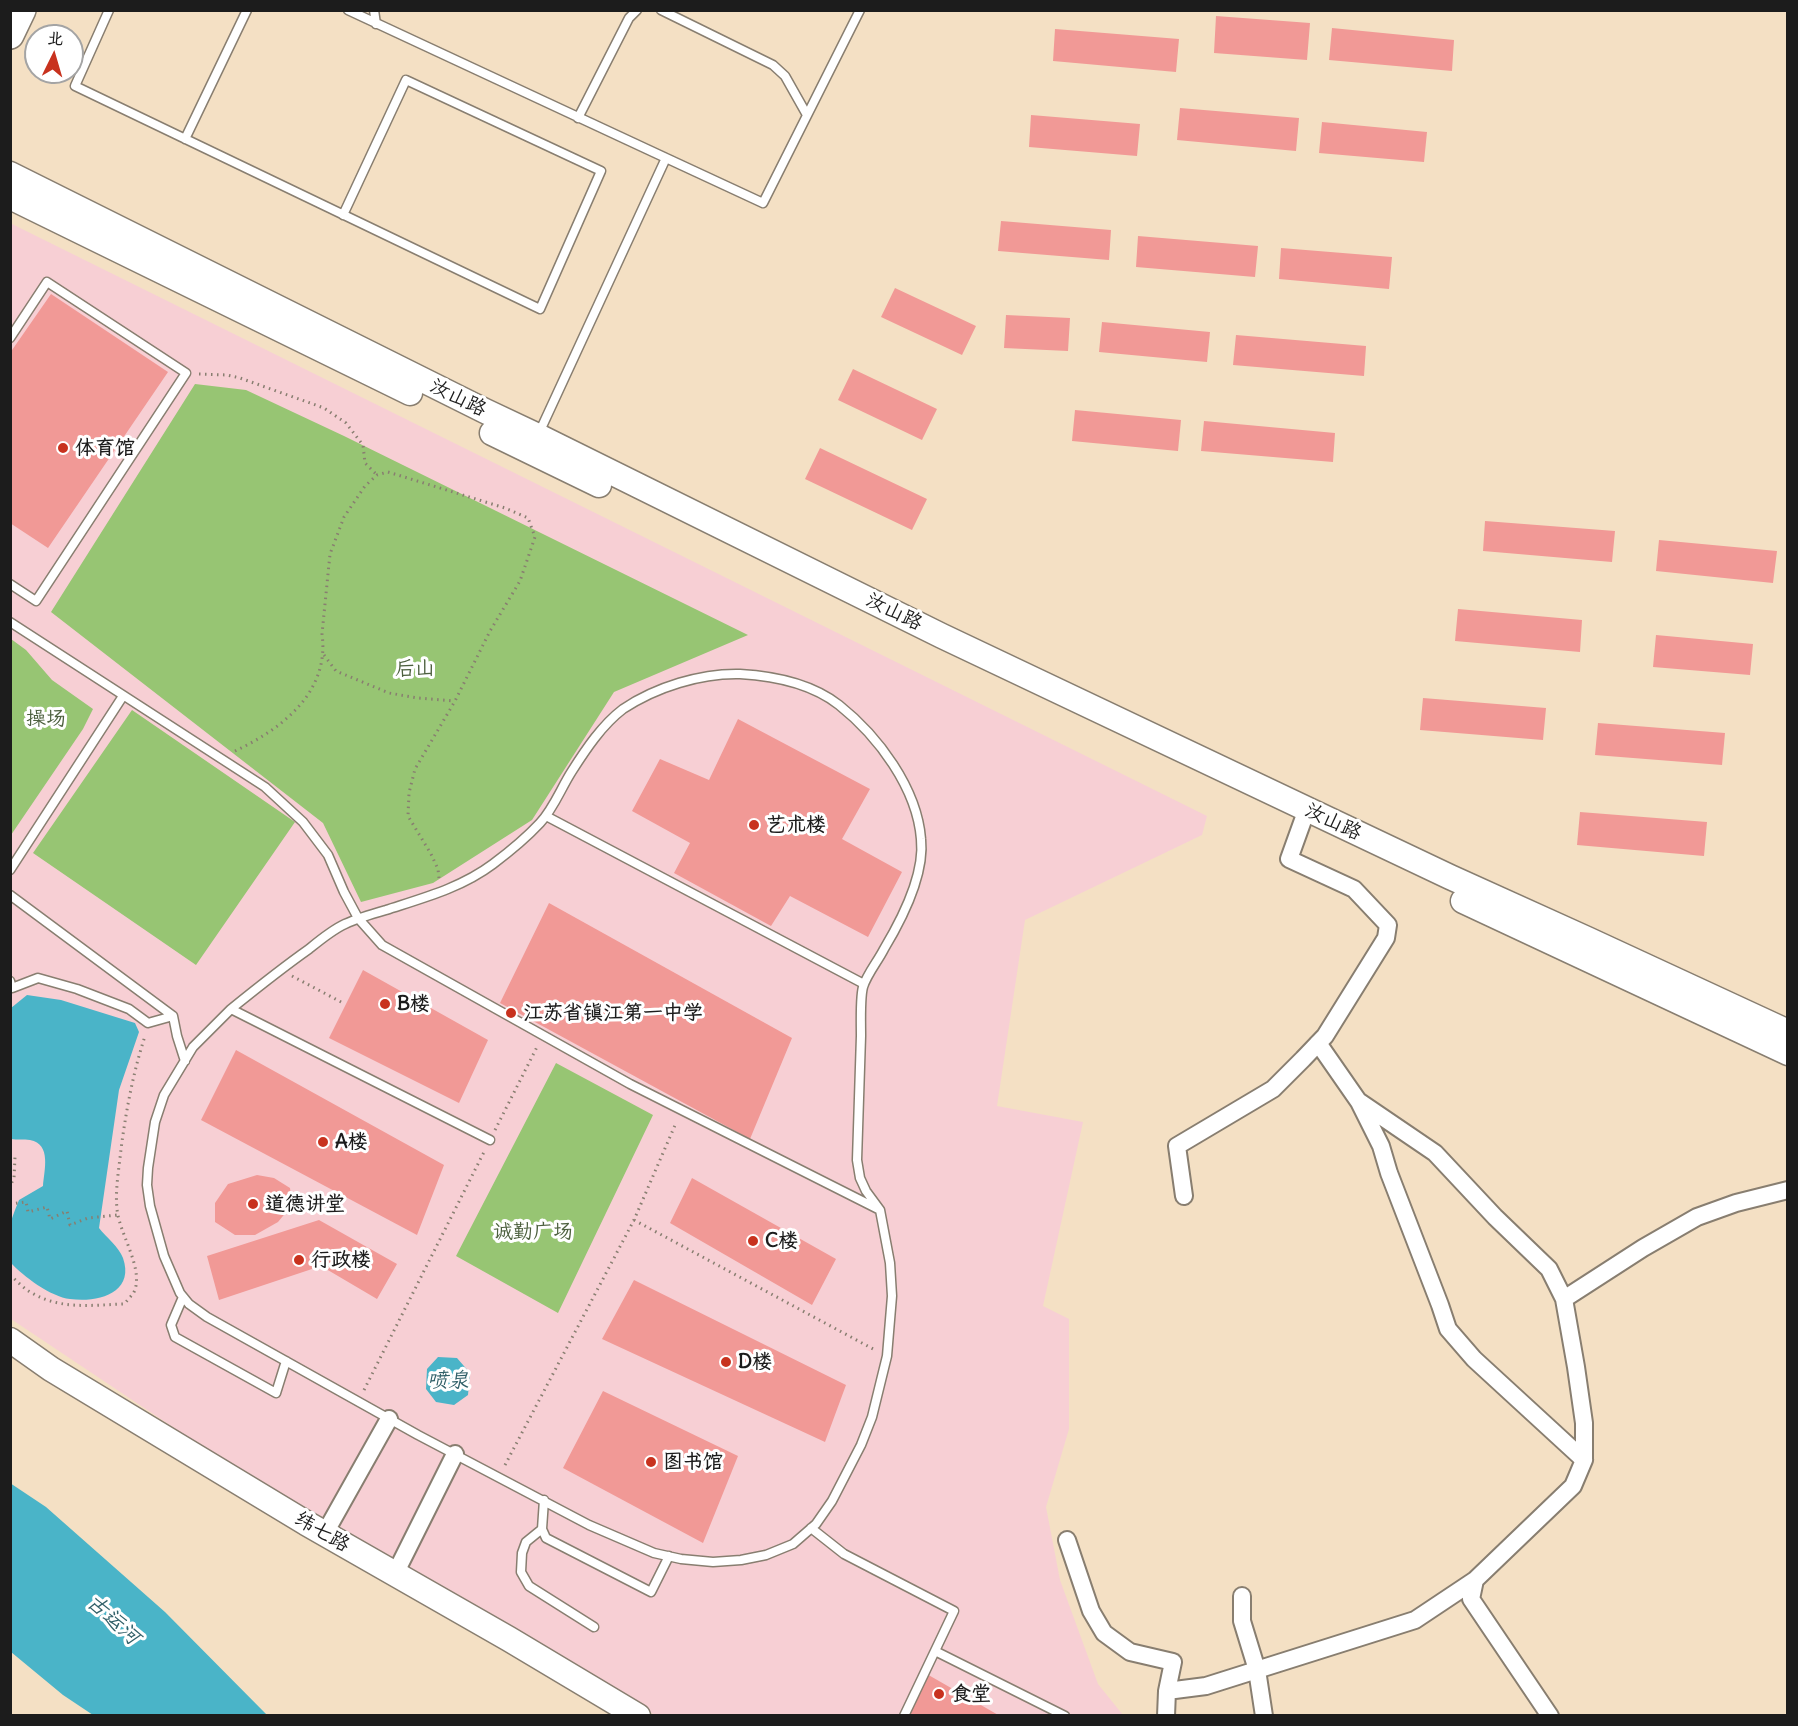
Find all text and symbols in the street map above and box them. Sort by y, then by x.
north arrow [24,24,84,84]
text: 北 [47,27,64,49]
street label: 汝山路 [426,374,490,422]
place label: 体育馆 [75,436,135,460]
marker: 体育馆 [56,441,70,455]
street label: 汝山路 [862,588,926,636]
park label: 后山 [395,657,435,681]
park label: 操场 [26,707,66,731]
street label: 汝山路 [1301,798,1365,846]
place label: 艺术楼 [766,813,826,837]
marker: 艺术楼 [747,818,761,832]
place label: B楼 [397,992,430,1016]
marker: B楼 [378,997,392,1011]
place label: 江苏省镇江第一中学 [523,1001,703,1025]
marker: 江苏省镇江第一中学 [504,1006,518,1020]
place label: A楼 [335,1130,368,1154]
marker: A楼 [316,1135,330,1149]
place label: 道德讲堂 [265,1192,345,1216]
marker: 道德讲堂 [246,1197,260,1211]
park label: 诚勤广场 [493,1220,573,1244]
place label: C楼 [765,1229,798,1253]
marker: C楼 [746,1234,760,1248]
place label: 行政楼 [311,1248,371,1272]
marker: 行政楼 [292,1253,306,1267]
place label: D楼 [738,1350,772,1374]
marker: D楼 [719,1355,733,1369]
water label: 喷泉 [427,1368,469,1394]
place label: 图书馆 [663,1450,723,1474]
marker: 图书馆 [644,1455,658,1469]
street label: 纬七路 [290,1507,354,1557]
water label: 古运河 [81,1590,145,1650]
place label: 食堂 [951,1682,991,1706]
marker: 食堂 [932,1687,946,1701]

